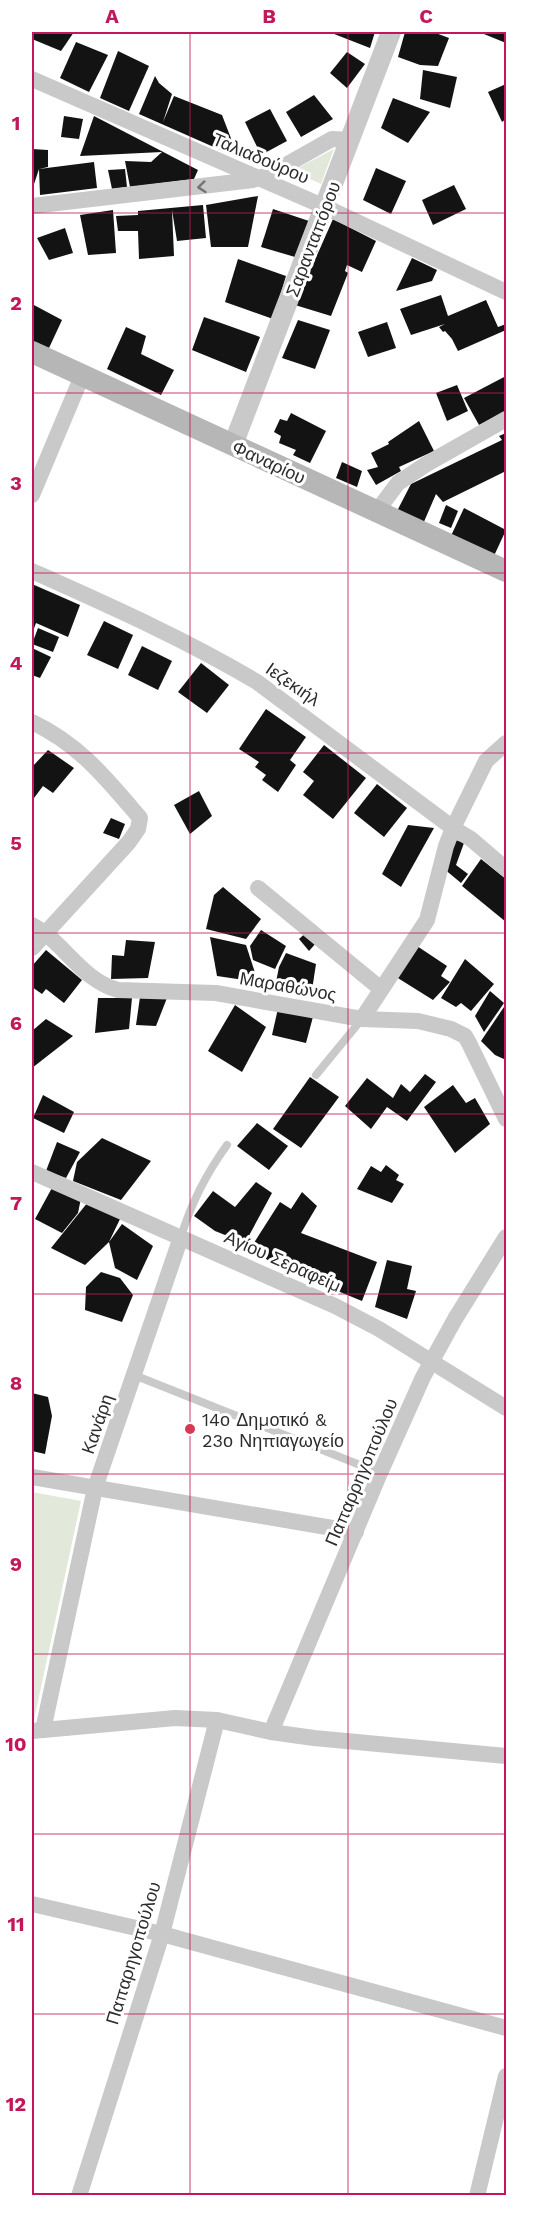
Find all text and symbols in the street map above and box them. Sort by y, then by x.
text: A [105,4,119,28]
text: B [262,4,276,28]
text: C [419,4,433,28]
text: 1 [12,111,20,135]
street label: Ταλιαδούρου [210,128,312,188]
street label: Σαρανταπόρου [281,178,345,300]
one-way arrow [197,180,207,193]
text: 2 [10,291,22,315]
street label: Φαναρίου [229,436,309,488]
text: 3 [10,471,22,495]
text: 4 [10,651,23,675]
street label: Ιεζεκιήλ [262,658,324,710]
text: 5 [10,831,22,855]
street label: Μαραθώνος [238,967,338,1005]
text: 6 [10,1011,22,1035]
text: 7 [10,1191,22,1215]
street label: Αγίου Σεραφείμ [221,1226,345,1296]
text: 8 [10,1371,22,1395]
street label: Κανάρη [77,1391,117,1457]
street label: Παπαρρηγοπούλου [320,1395,402,1549]
place label: 14ο Δημοτικό & 23ο Νηπιαγωγείο [202,1409,344,1451]
marker: 14ο Δημοτικό & 23ο Νηπιαγωγείο [183,1422,197,1436]
text: 9 [10,1552,22,1576]
text: 10 [5,1732,27,1756]
street label: Παπαρηγοπούλου [101,1879,165,2027]
text: 11 [7,1912,25,1936]
text: 12 [6,2092,26,2116]

